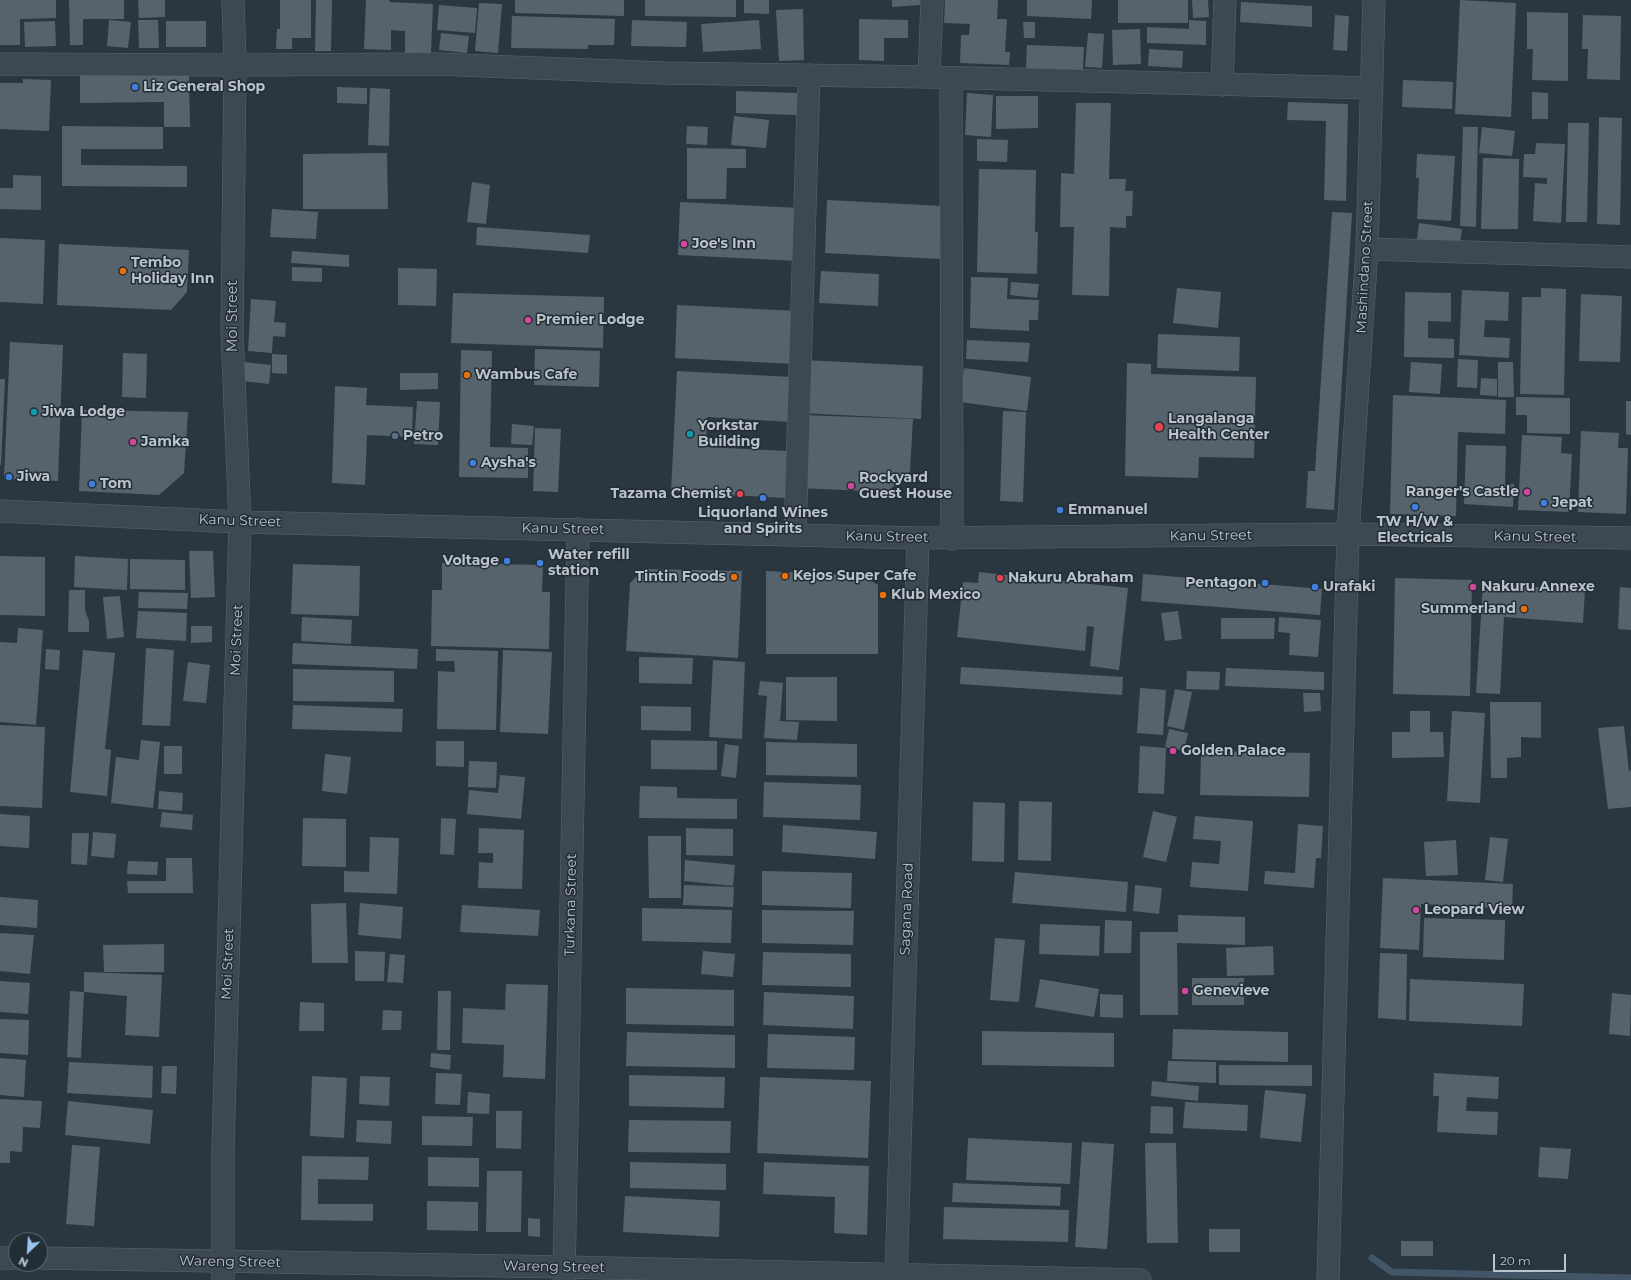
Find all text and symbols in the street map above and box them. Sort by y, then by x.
place label: Liz General Shop [143,79,265,95]
marker: Liz General Shop [130,82,140,92]
street label: Mashindano Street [1353,200,1377,334]
place label: Joe's Inn [692,236,756,252]
marker: Joe's Inn [679,239,689,249]
place label: Tembo Holiday Inn [131,255,214,288]
marker: Tembo Holiday Inn [118,266,128,276]
street label: Moi Street [225,280,241,352]
place label: Premier Lodge [536,312,644,328]
marker: Premier Lodge [523,315,533,325]
place label: Wambus Cafe [475,367,577,383]
marker: Wambus Cafe [462,370,472,380]
place label: Jiwa Lodge [42,404,125,420]
marker: Jiwa Lodge [29,407,39,417]
place label: Langalanga Health Center [1168,411,1270,444]
place label: Yorkstar Building [698,418,760,450]
marker: Langalanga Health Center [1153,421,1165,433]
place label: Petro [403,428,443,444]
marker: Yorkstar Building [685,429,695,439]
marker: Petro [390,431,400,441]
place label: Jamka [141,434,190,450]
marker: Jamka [128,437,138,447]
place label: Aysha's [481,455,536,471]
marker: Aysha's [468,458,478,468]
place label: Jiwa [17,469,50,485]
place label: Rockyard Guest House [859,470,952,502]
marker: Jiwa [4,472,14,482]
place label: Tom [100,476,132,492]
marker: Tom [87,479,97,489]
marker: Rockyard Guest House [846,481,856,491]
place label: Ranger's Castle [1406,484,1519,500]
place label: Tazama Chemist [610,486,732,502]
marker: Ranger's Castle [1522,487,1532,497]
marker: Tazama Chemist [735,489,745,499]
marker: Liquorland Wines and Spirits [758,493,768,503]
place label: Jepat [1552,495,1593,511]
marker: Jepat [1539,498,1549,508]
place label: Emmanuel [1068,502,1148,518]
marker: TW H/W & Electricals [1410,502,1420,512]
place label: Liquorland Wines and Spirits [698,505,828,538]
marker: Emmanuel [1055,505,1065,515]
street label: Kanu Street [198,511,282,531]
place label: TW H/W & Electricals [1377,514,1453,546]
street label: Kanu Street [521,520,605,538]
street label: Kanu Street [1169,527,1253,545]
street label: Kanu Street [845,528,929,546]
street label: Kanu Street [1493,528,1577,546]
place label: Water refill station [548,547,630,580]
place label: Voltage [443,553,499,569]
marker: Voltage [502,556,512,566]
marker: Water refill station [535,558,545,568]
place label: Kejos Super Cafe [793,568,917,584]
place label: Tintin Foods [635,569,726,585]
place label: Nakuru Abraham [1008,570,1134,586]
marker: Kejos Super Cafe [780,571,790,581]
marker: Tintin Foods [729,572,739,582]
marker: Nakuru Abraham [995,573,1005,583]
place label: Pentagon [1185,575,1257,591]
marker: Pentagon [1260,578,1270,588]
place label: Urafaki [1323,579,1375,595]
place label: Nakuru Annexe [1481,579,1595,595]
marker: Urafaki [1310,582,1320,592]
marker: Nakuru Annexe [1468,582,1478,592]
place label: Klub Mexico [891,587,981,603]
marker: Klub Mexico [878,590,888,600]
place label: Summerland [1421,601,1516,617]
street label: Moi Street [227,604,247,676]
marker: Summerland [1519,604,1529,614]
place label: Golden Palace [1181,743,1286,759]
marker: Golden Palace [1168,746,1178,756]
street label: Turkana Street [562,853,580,957]
street label: Sagana Road [897,862,917,956]
place label: Leopard View [1424,902,1525,918]
marker: Leopard View [1411,905,1421,915]
street label: Moi Street [218,928,238,1000]
place label: Genevieve [1193,983,1269,999]
marker: Genevieve [1180,986,1190,996]
north arrow [8,1232,48,1272]
scale bar [1495,1246,1568,1272]
street label: Wareng Street [179,1253,281,1271]
text: 20 m [1500,1253,1531,1268]
text: N [16,1254,30,1270]
street label: Wareng Street [503,1258,605,1276]

